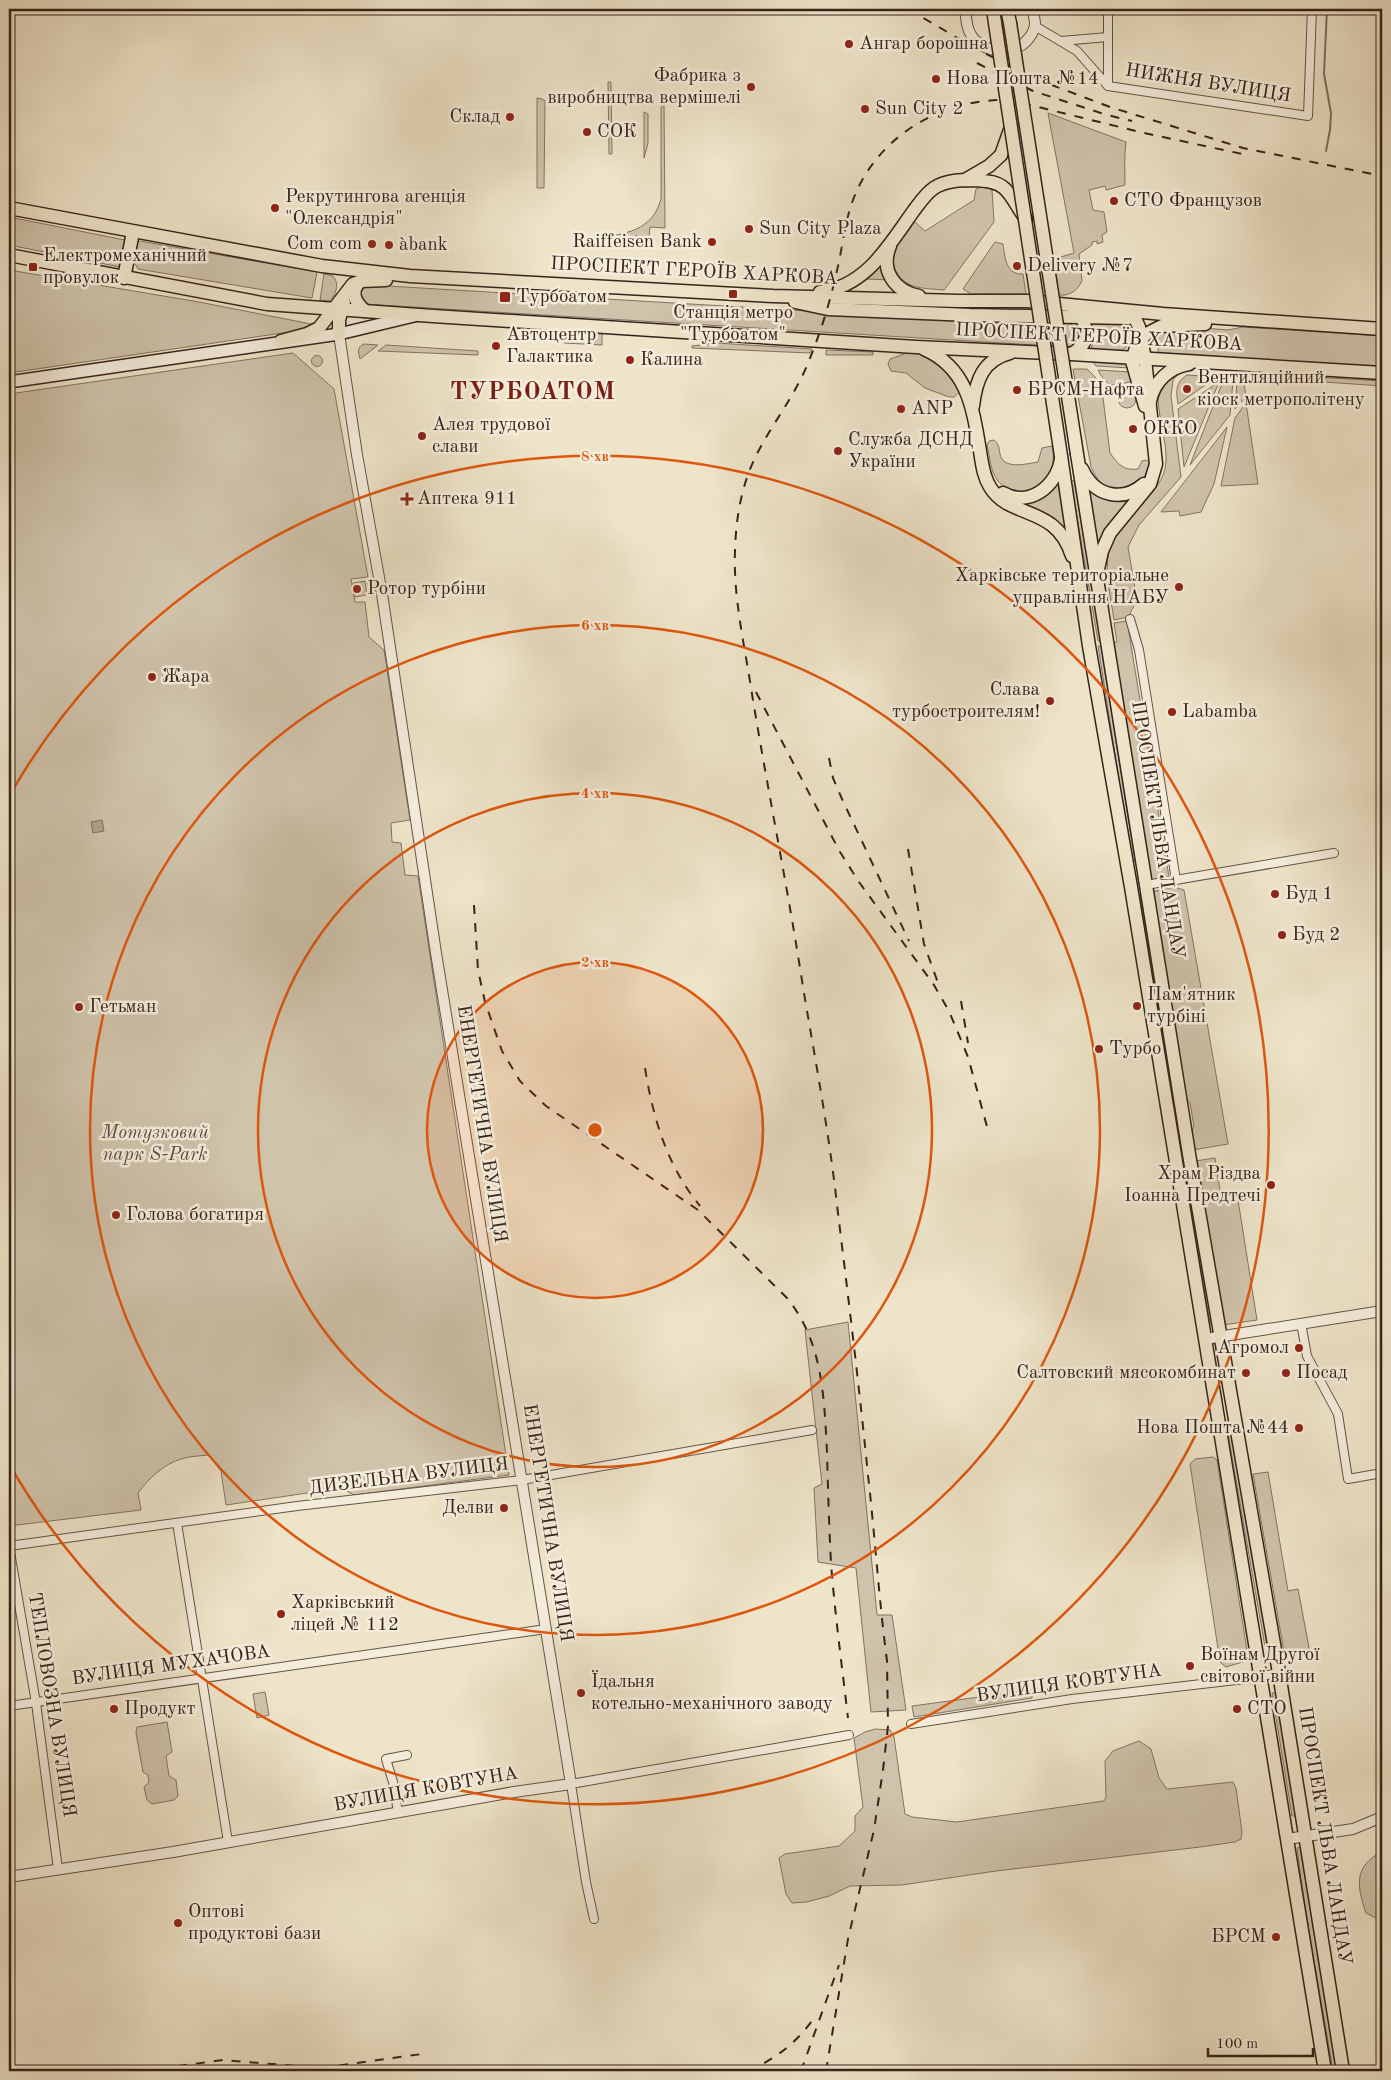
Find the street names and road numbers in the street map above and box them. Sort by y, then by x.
street label: НИЖНЯ ВУЛИЦЯ [1124,62,1292,106]
street label: ПРОСПЕКТ ГЕРОЇВ ХАРКОВА [550,252,839,289]
street label: ПРОСПЕКТ ГЕРОЇВ ХАРКОВА [955,318,1244,355]
street label: ПРОСПЕКТ ЛЬВА ЛАНДАУ [1127,699,1187,961]
street label: ЕНЕРГЕТИЧНА ВУЛИЦЯ [453,1004,509,1244]
street label: ЕНЕРГЕТИЧНА ВУЛИЦЯ [519,1403,575,1643]
street label: ДИЗЕЛЬНА ВУЛИЦЯ [308,1455,510,1499]
street label: ТЕПЛОВОЗНА ВУЛИЦЯ [24,1591,78,1819]
street label: ВУЛИЦЯ МУХАЧОВА [70,1643,272,1689]
street label: ВУЛИЦЯ КОВТУНА [975,1662,1163,1706]
street label: ПРОСПЕКТ ЛЬВА ЛАНДАУ [1294,1705,1354,1967]
street label: ВУЛИЦЯ КОВТУНА [332,1764,520,1816]

